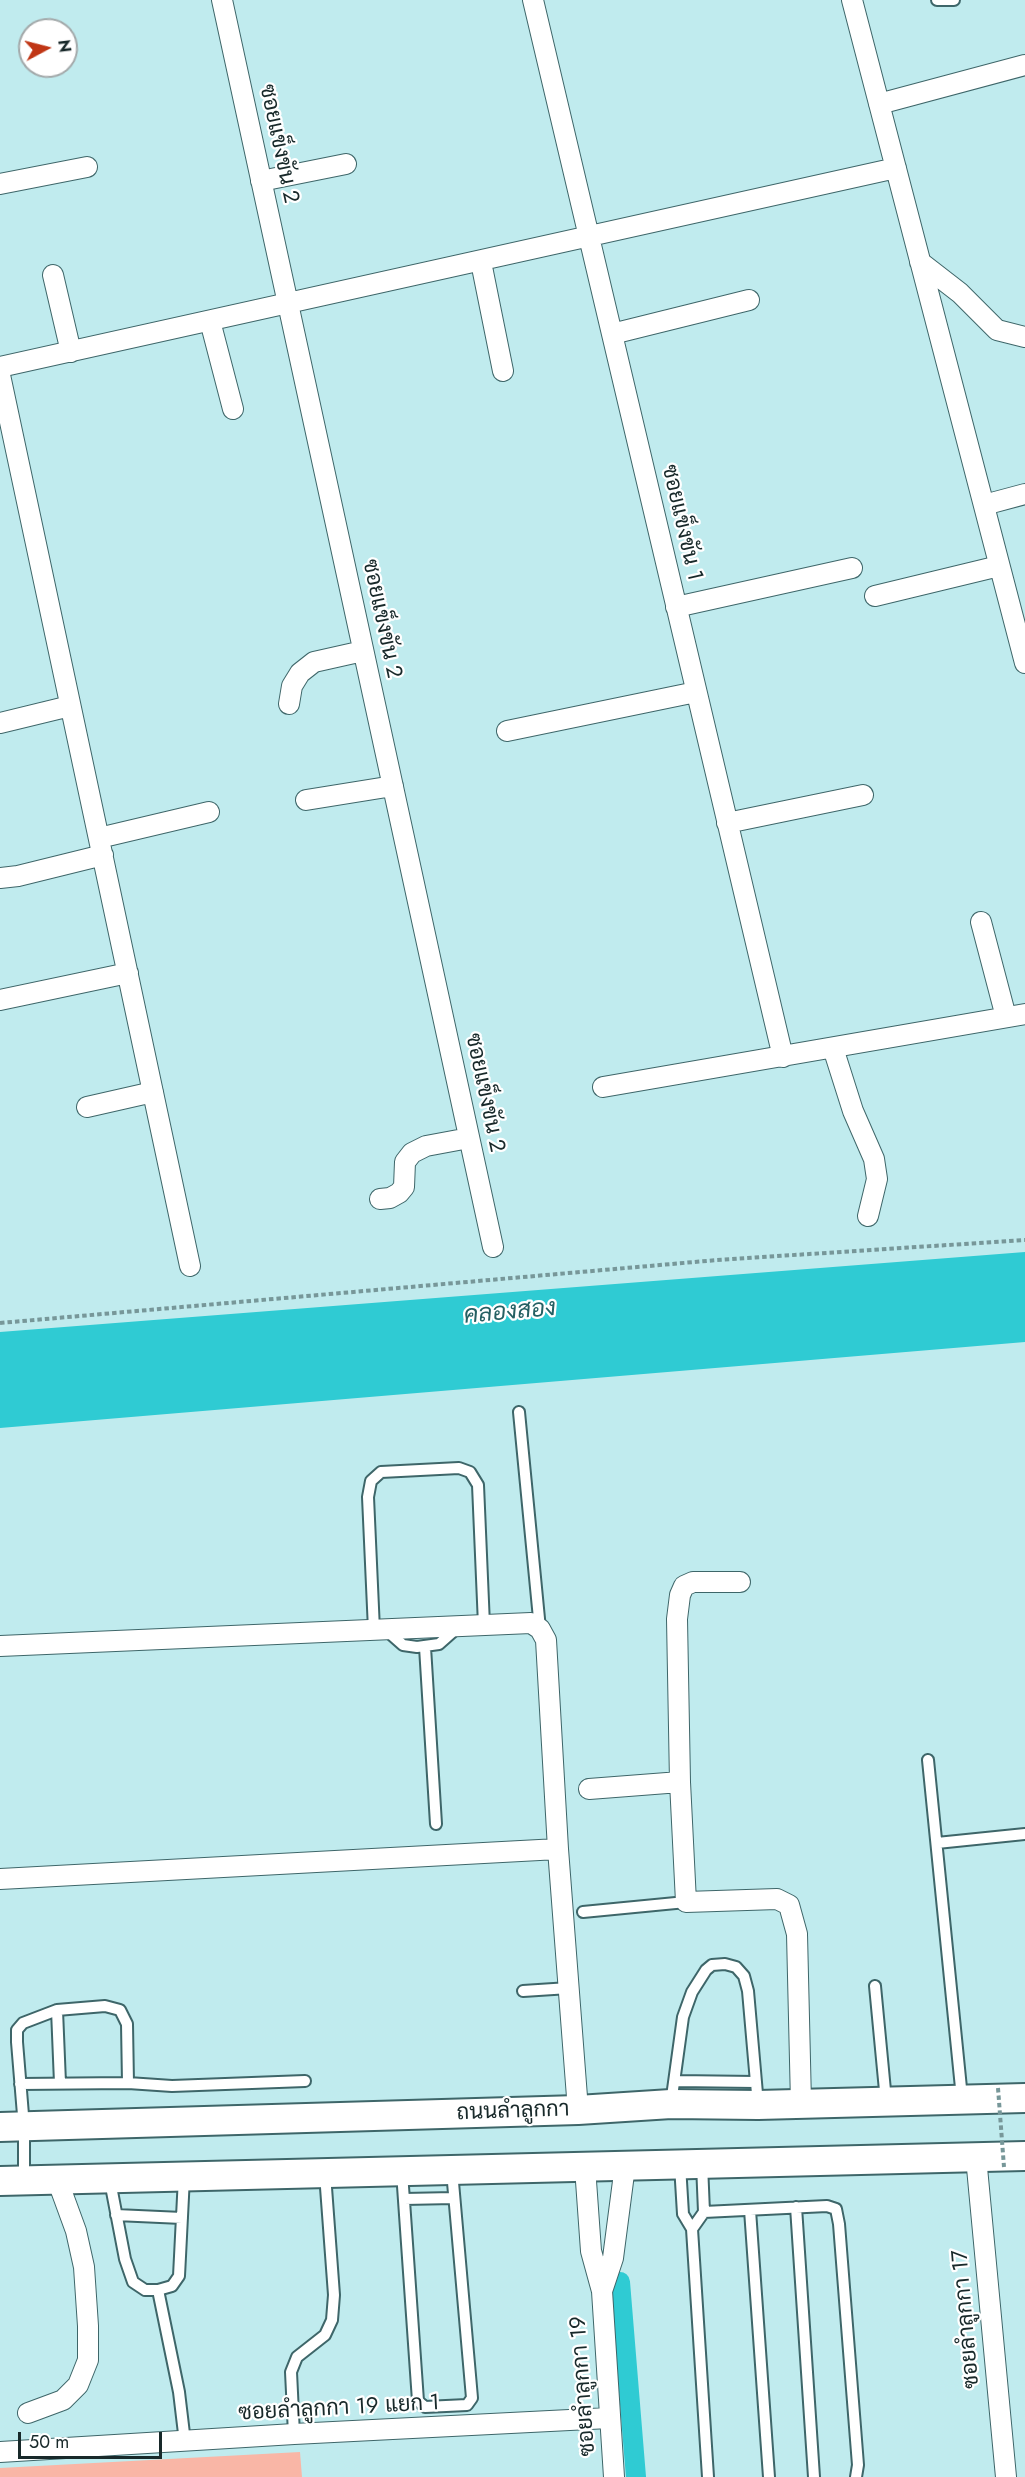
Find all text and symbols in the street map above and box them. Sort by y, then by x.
north arrow [18,18,78,78]
text: N [52,38,77,54]
street label: ซอยแข็งขัน 2 [253,82,303,206]
street label: ซอยแข็งขัน 1 [655,462,707,584]
street label: ซอยแข็งขัน 2 [356,557,406,681]
street label: ซอยแข็งขัน 2 [459,1031,509,1155]
water label: คลองสอง [463,1295,557,1331]
street label: ถนนลำลูกกา [456,2097,570,2127]
street label: ซอยลำลูกกา 17 [948,2248,986,2390]
street label: ซอยลำลูกกา 19 [566,2315,602,2457]
street label: ซอยลำลูกกา 19 แยก 1 [238,2391,440,2427]
scale bar [21,2420,165,2458]
text: 50 m [29,2429,69,2455]

